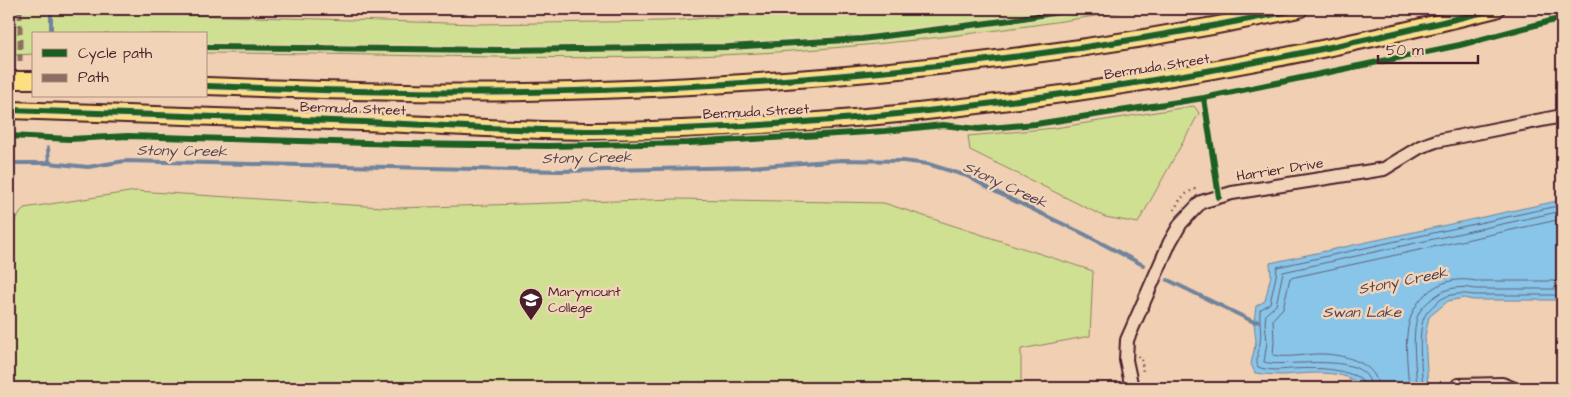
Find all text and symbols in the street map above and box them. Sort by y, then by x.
legend [32,32,208,98]
scale bar [1378,32,1478,64]
text: 50 m [1386,40,1424,61]
text: Cycle path [78,43,153,65]
street label: Bermuda Street [1103,49,1211,85]
text: Path [78,67,109,88]
street label: Bermuda Street [300,97,407,121]
street label: Bermuda Street [702,99,810,125]
water label: Stony Creek [137,140,228,163]
water label: Stony Creek [542,147,633,170]
street label: Harrier Drive [1235,153,1325,187]
water label: Stony Creek [959,156,1051,215]
water label: Stony Creek [1357,262,1450,301]
place label: Marymount College [548,282,621,318]
school or university icon: Marymount College [518,287,544,321]
water label: Swan Lake [1323,302,1402,323]

